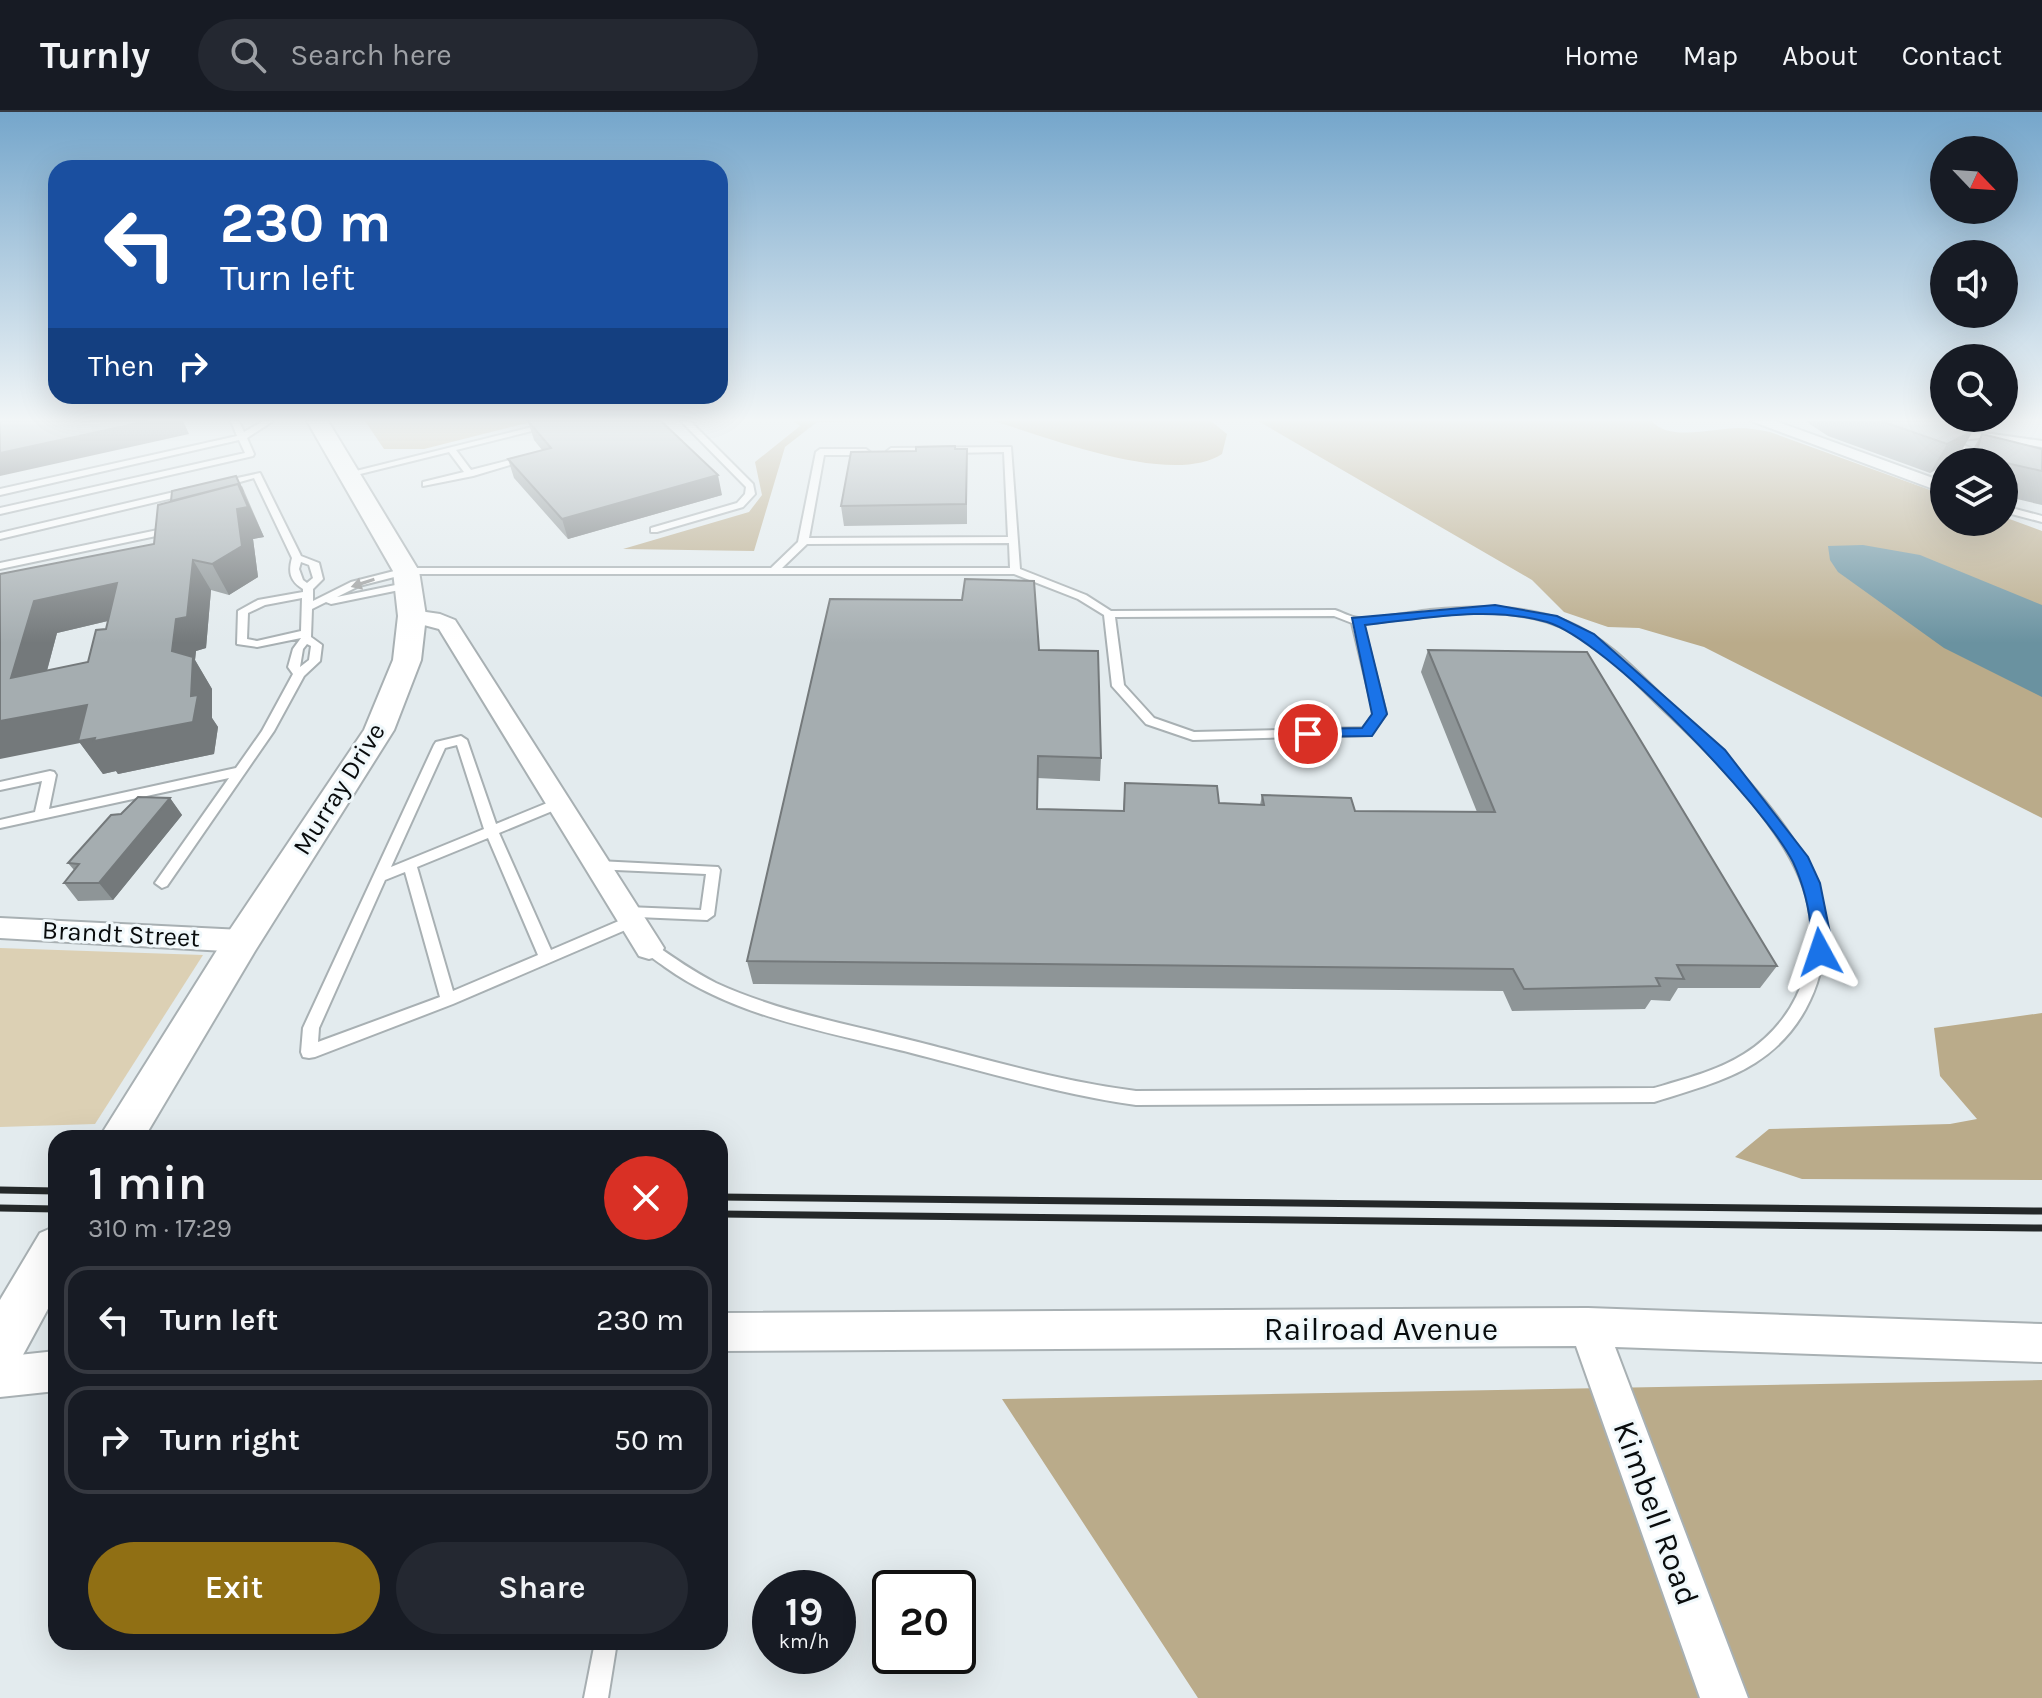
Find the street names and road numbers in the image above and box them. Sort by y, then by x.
street label: Murray Drive [286,717,392,861]
street label: Brandt Street [41,914,201,954]
street label: Railroad Avenue [1264,1311,1498,1348]
street label: Kimbell Road [1606,1416,1706,1610]

